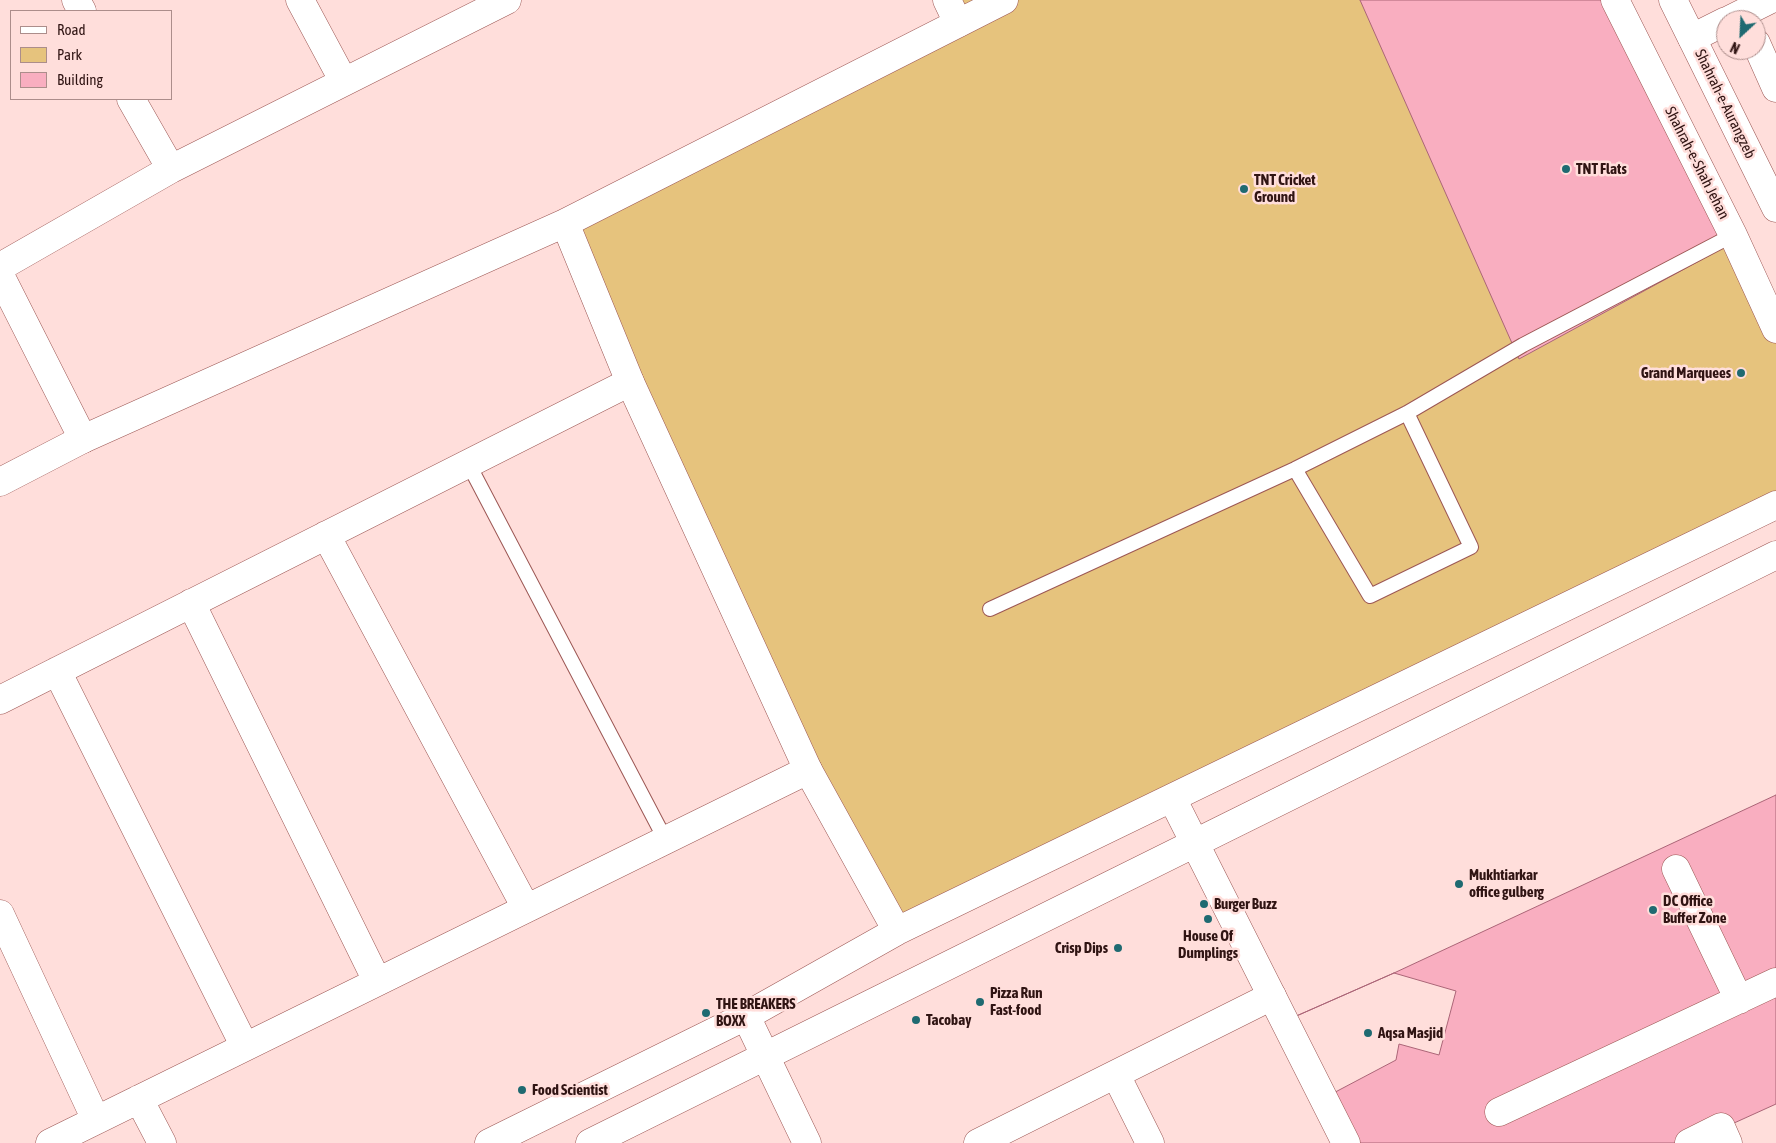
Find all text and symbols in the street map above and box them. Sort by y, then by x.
legend [10,10,172,100]
north arrow [1716,10,1766,60]
text: Road [57,21,86,38]
text: N [1728,39,1742,57]
text: Park [57,46,82,63]
street label: Shahrah-e-Aurangzeb [1691,47,1759,161]
text: Building [57,71,103,88]
street label: Shahrah-e-Shah Jehan [1661,104,1733,222]
place label: TNT Flats [1576,160,1627,178]
marker: TNT Flats [1560,163,1572,175]
place label: TNT Cricket Ground [1254,171,1316,206]
marker: TNT Cricket Ground [1238,183,1250,195]
place label: Grand Marquees [1641,364,1731,382]
marker: Grand Marquees [1735,367,1747,379]
place label: Mukhtiarkar office gulberg [1469,866,1544,901]
marker: Mukhtiarkar office gulberg [1453,878,1465,890]
place label: DC Office Buffer Zone [1663,892,1727,927]
place label: Burger Buzz [1214,895,1277,913]
marker: Burger Buzz [1198,898,1210,910]
marker: DC Office Buffer Zone [1647,904,1659,916]
marker: House Of Dumplings [1202,913,1214,925]
place label: House Of Dumplings [1178,927,1238,962]
place label: Crisp Dips [1055,939,1108,957]
marker: Crisp Dips [1112,942,1124,954]
place label: Pizza Run Fast-food [990,984,1042,1019]
place label: THE BREAKERS BOXX [716,995,796,1030]
marker: Pizza Run Fast-food [974,996,986,1008]
marker: THE BREAKERS BOXX [700,1007,712,1019]
place label: Tacobay [926,1011,971,1029]
marker: Tacobay [910,1014,922,1026]
place label: Aqsa Masjid [1378,1024,1443,1042]
marker: Aqsa Masjid [1362,1027,1374,1039]
place label: Food Scientist [532,1081,608,1099]
marker: Food Scientist [516,1084,528,1096]

